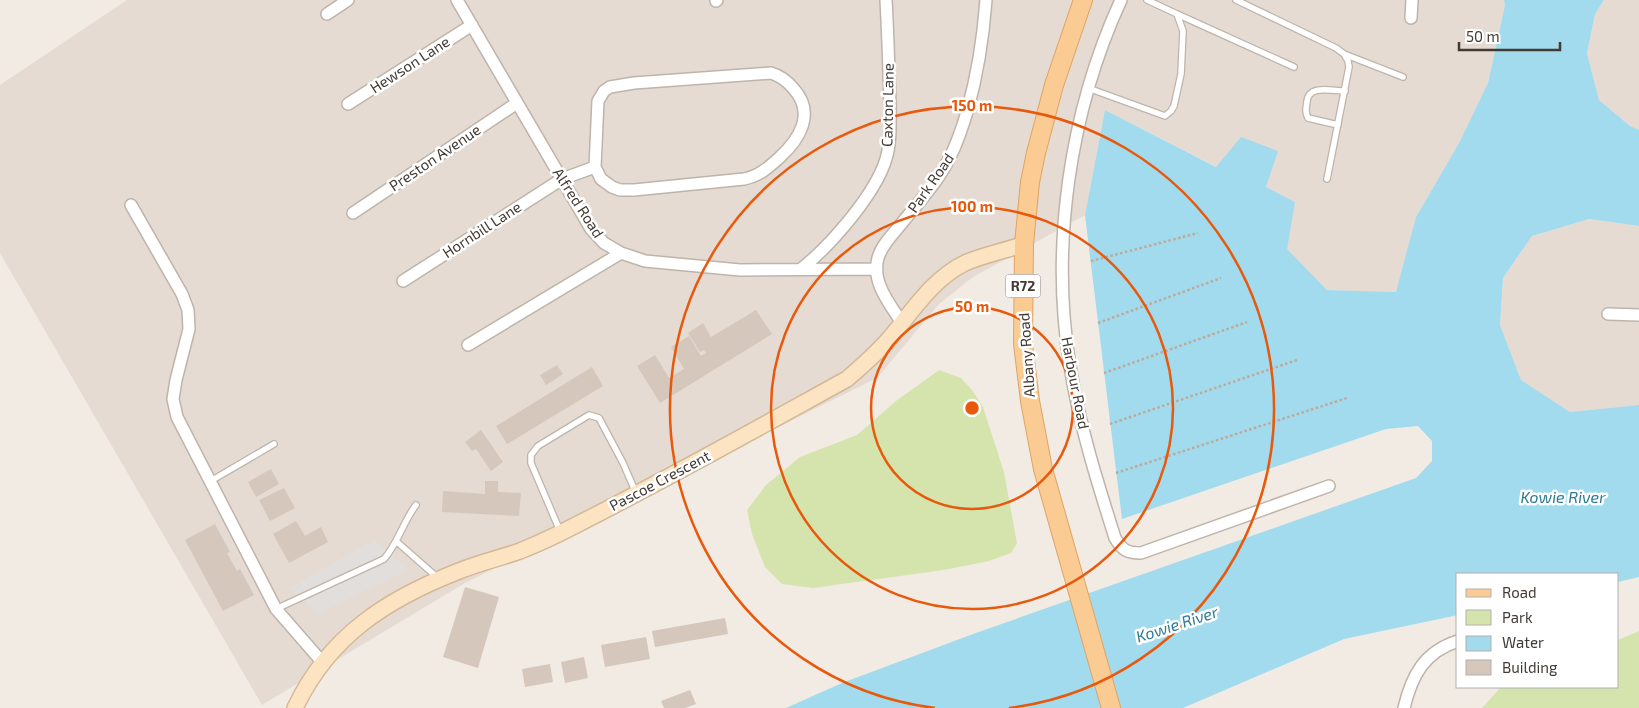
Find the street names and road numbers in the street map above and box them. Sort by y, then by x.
street label: Hewson Lane [366,32,453,97]
street label: Caxton Lane [877,63,897,147]
street label: Preston Avenue [385,120,484,194]
street label: Park Road [903,149,957,216]
street label: Alfred Road [550,164,608,241]
street label: Hornbill Lane [439,197,524,261]
road number: R72 [1006,274,1040,298]
street label: Albany Road [1014,312,1038,398]
street label: Harbour Road [1058,335,1094,430]
street label: Pascoe Crescent [606,446,713,514]

